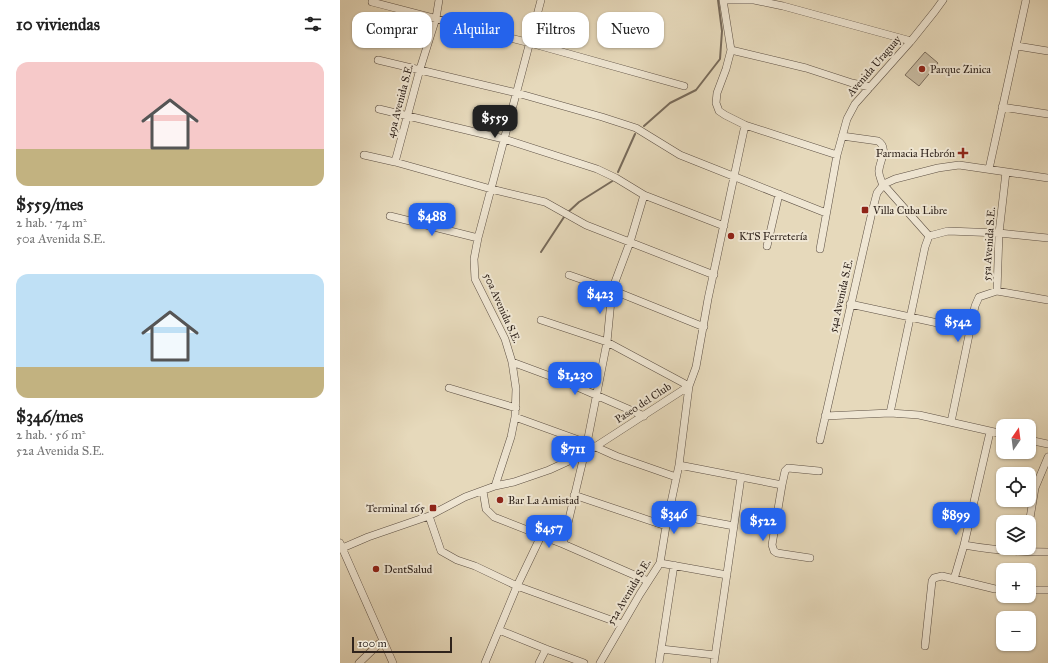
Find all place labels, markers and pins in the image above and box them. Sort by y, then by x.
place label: Parque Zinica [930,63,991,77]
marker: Parque Zinica [917,64,927,74]
pin: $559 [471,105,519,139]
place label: Farmacia Hebrón [876,147,955,160]
marker: Farmacia Hebrón [958,148,968,158]
pin: $488 [408,203,456,237]
place label: Villa Cuba Libre [872,204,948,217]
marker: Villa Cuba Libre [860,205,870,215]
place label: KTS Ferretería [739,230,808,243]
marker: KTS Ferretería [726,231,736,241]
pin: $423 [576,281,624,315]
pin: $542 [934,309,982,343]
pin: $1,230 [542,362,608,396]
pin: $711 [549,436,597,470]
place label: Bar La Amistad [508,494,580,507]
marker: Bar La Amistad [495,495,505,505]
pin: $346 [650,501,698,535]
place label: Terminal 165 [366,502,425,515]
pin: $899 [932,502,980,536]
marker: Terminal 165 [428,503,438,513]
pin: $522 [739,508,787,542]
pin: $457 [525,515,573,549]
place label: DentSalud [384,563,433,576]
marker: DentSalud [371,564,381,574]

